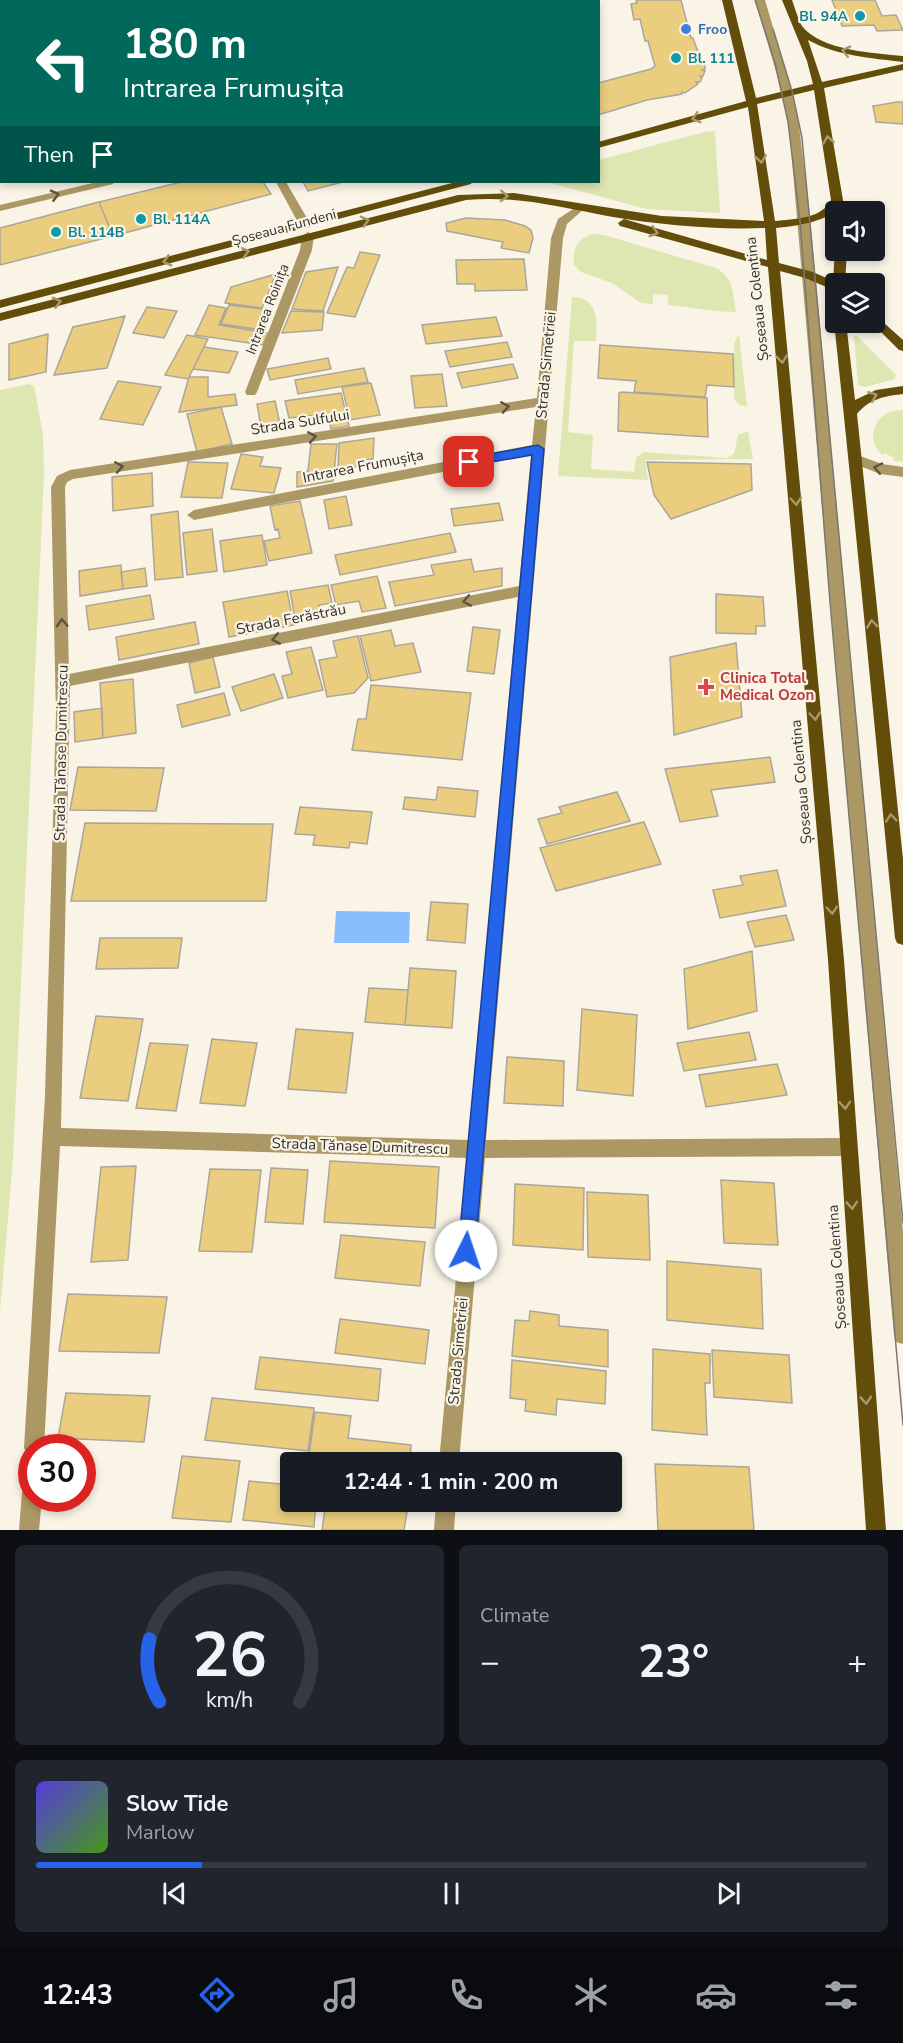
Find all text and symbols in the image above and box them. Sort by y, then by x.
place label: Bl. 94A [799,7,849,26]
marker: Bl. 94A [853,9,867,23]
text: 180 m [123,16,247,73]
place label: Froo [698,20,727,39]
marker: Froo [679,22,693,36]
icon: left [24,24,102,102]
one-way arrow [841,46,851,59]
place label: Bl. 111 [688,49,735,68]
marker: Bl. 111 [669,51,683,65]
text: Intrarea Frumușița [123,70,344,107]
one-way arrow [691,110,701,123]
one-way arrow [823,136,835,145]
icon: arrive [86,138,119,171]
text: Then [24,140,74,170]
one-way arrow [754,155,766,164]
one-way arrow [50,189,60,202]
one-way arrow [499,189,508,202]
map controls [825,201,885,333]
button: sound [825,201,885,261]
street label: Șoseaua Fundeni [230,204,338,251]
place label: Bl. 114A [153,210,211,229]
marker: Bl. 114A [134,212,148,226]
one-way arrow [359,216,369,228]
place label: Bl. 114B [68,223,124,242]
marker: Bl. 114B [49,225,63,239]
one-way arrow [648,225,659,237]
street label: Șoseaua Colentina [741,236,773,362]
one-way arrow [240,247,250,260]
one-way arrow [163,253,173,266]
street label: Intrarea Roinița [241,261,294,357]
button: layers [825,273,885,333]
one-way arrow [51,297,61,309]
street label: Strada Simetriei [531,311,561,419]
one-way arrow [776,355,788,364]
one-way arrow [867,391,878,403]
one-way arrow [499,401,509,414]
street label: Strada Sulfului [249,404,351,440]
one-way arrow [307,431,317,444]
pin [443,436,494,487]
street label: Intrarea Frumușița [301,444,425,488]
icon: arrive [452,445,485,478]
one-way arrow [115,462,124,474]
one-way arrow [874,462,884,475]
one-way arrow [789,497,802,506]
one-way arrow [462,594,472,607]
street label: Strada Ferăstrău [234,599,348,639]
one-way arrow [56,618,68,627]
one-way arrow [866,619,879,628]
one-way arrow [271,632,281,645]
street label: Strada Tănase Dumitrescu [49,665,73,841]
place label: Clinica Total Medical Ozon [720,668,814,705]
marker: Clinica Total Medical Ozon [697,678,715,696]
one-way arrow [808,712,821,721]
street label: Șoseaua Colentina [786,719,816,845]
one-way arrow [885,813,898,822]
one-way arrow [825,906,838,915]
one-way arrow [838,1101,851,1110]
street label: Strada Tănase Dumitrescu [271,1133,449,1159]
one-way arrow [845,1201,858,1210]
street label: Șoseaua Colentina [823,1204,851,1330]
position arrow [434,1219,498,1283]
street label: Strada Simetriei [443,1297,473,1405]
one-way arrow [859,1395,872,1404]
speed limit sign: 30 [18,1434,96,1512]
text: 12:44 · 1 min · 200 m [344,1467,558,1497]
text: Climate [480,1602,549,1629]
text: 26 [192,1613,267,1698]
text: 23° [638,1632,709,1693]
text: − [480,1640,500,1685]
text: + [847,1640,867,1685]
text: km/h [206,1685,253,1715]
text: Slow Tide [126,1789,228,1819]
text: Marlow [126,1819,194,1846]
icon: previous [158,1877,191,1910]
icon: pause [435,1877,468,1910]
icon: next [712,1877,745,1910]
icon: directions [196,1974,238,2016]
icon: music [320,1974,362,2016]
icon: phone [445,1974,487,2016]
icon: climate [570,1974,612,2016]
icon: car [695,1974,737,2016]
icon: filters [820,1974,862,2016]
text: 12:43 [41,1977,113,2014]

